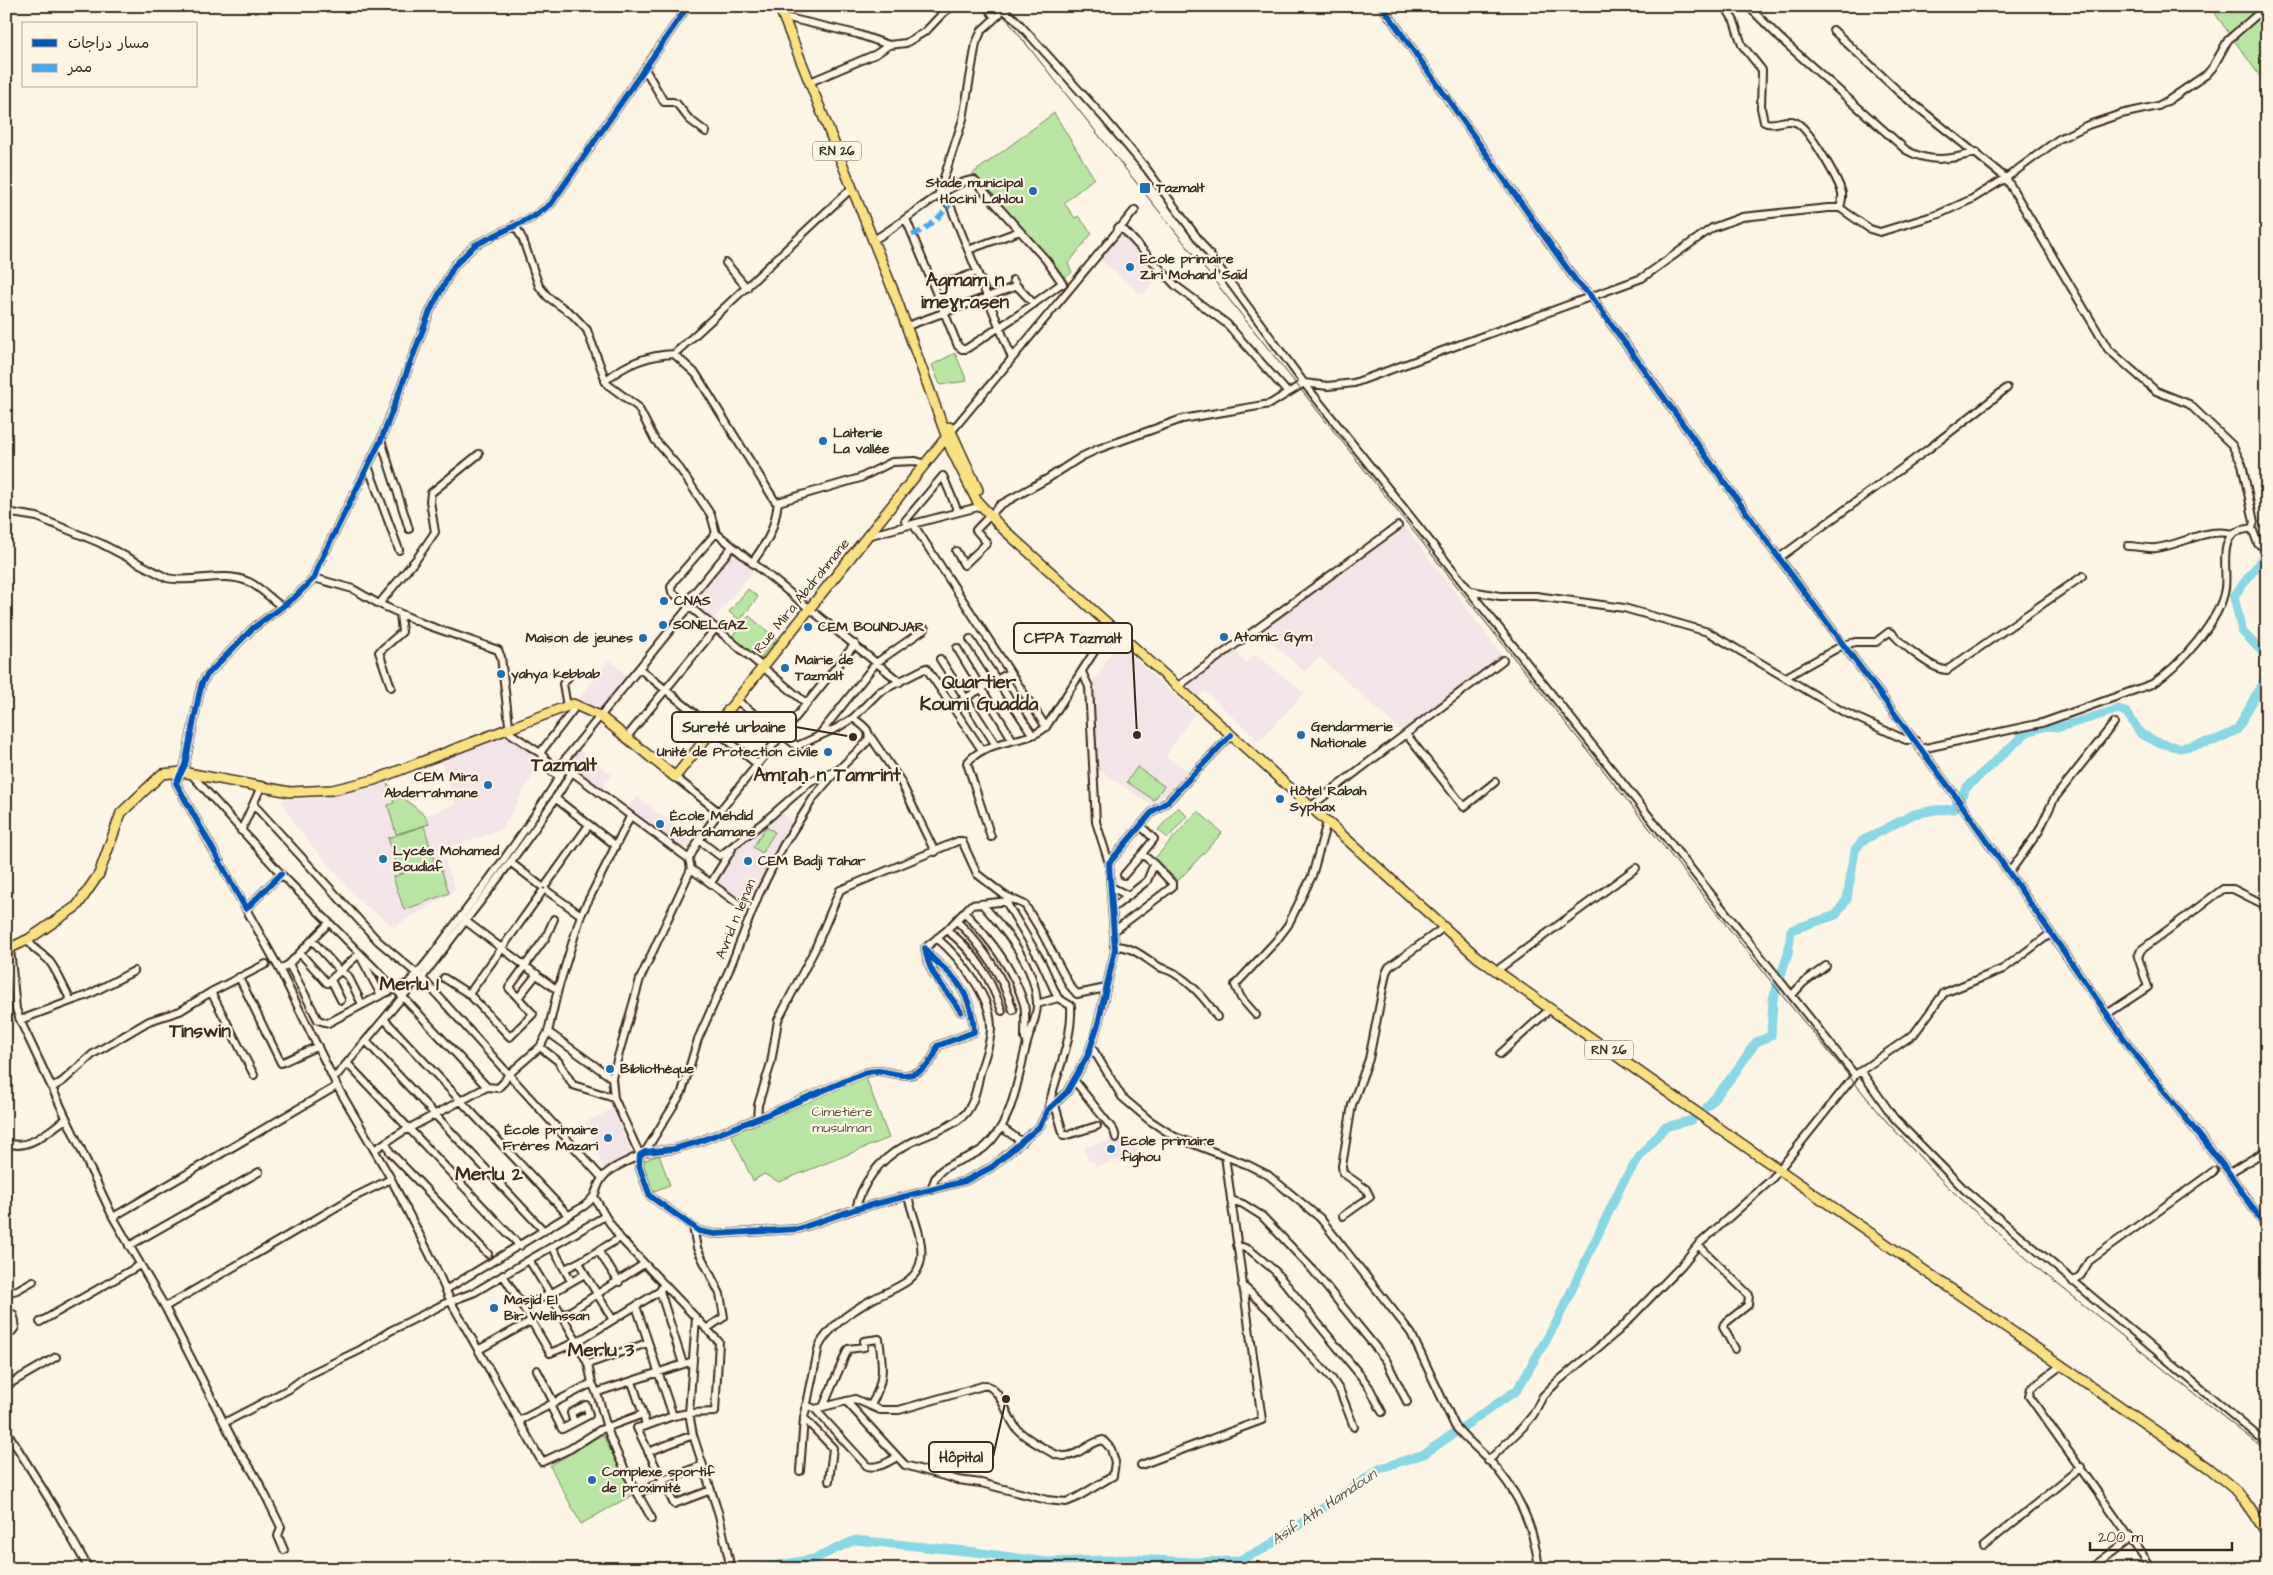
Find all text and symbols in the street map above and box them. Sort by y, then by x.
legend [22,22,198,88]
text: مسار دراجات [68,33,149,54]
text: ممر [66,57,92,78]
road number: RN 26 [813,142,861,160]
place label: Stade municipal Hocini Lahlou [925,173,1024,209]
place label: Tazmalt [1155,178,1205,198]
marker: Tazmalt [1138,181,1152,195]
marker: Stade municipal Hocini Lahlou [1027,185,1039,197]
place label: Ecole primaire Ziri Mohand Saïd [1140,249,1248,285]
marker: Ecole primaire Ziri Mohand Saïd [1124,261,1136,273]
district label: Agmam n imeɣrasen [921,267,1009,316]
place label: Laiterie La vallée [833,423,890,459]
marker: Laiterie La vallée [817,435,829,447]
street label: Rue Mira Abdrahmane [749,534,855,658]
place label: CNAS [674,591,711,611]
marker: CNAS [658,595,670,607]
place label: SONELGAZ [672,615,748,635]
place label: CEM BOUNDJAR [818,617,925,637]
marker: SONELGAZ [657,619,669,631]
marker: CEM BOUNDJAR [802,621,814,633]
callout: CFPA Tazmalt [1014,623,1132,653]
place label: Atomic Gym [1234,627,1313,647]
place label: Maison de jeunes [526,628,633,648]
text: CFPA Tazmalt [1024,628,1123,649]
marker: Atomic Gym [1218,631,1230,643]
marker: Maison de jeunes [637,632,649,644]
place label: Mairie de Tazmalt [794,650,854,686]
marker: Mairie de Tazmalt [779,662,791,674]
place label: yahya kebbab [511,664,600,684]
marker: yahya kebbab [495,668,507,680]
district label: Quartier Koumi Guadda [920,669,1039,718]
callout: Sureté urbaine [672,712,796,742]
text: Sureté urbaine [681,717,786,738]
place label: Gendarmerie Nationale [1311,717,1394,753]
marker: Gendarmerie Nationale [1295,729,1307,741]
place label: Unité de Protection civile [657,742,818,762]
marker: Unité de Protection civile [822,746,834,758]
district label: Tazmalt [530,752,597,779]
district label: Amṛaḥ n Tamrint [753,762,901,789]
place label: CEM Mira Abderrahmane [384,767,479,803]
marker: CEM Mira Abderrahmane [482,779,494,791]
place label: Hôtel Rabah Syphax [1289,781,1367,817]
marker: Hôtel Rabah Syphax [1274,793,1286,805]
place label: École Mehdid Abdrahamane [670,806,756,842]
marker: École Mehdid Abdrahamane [654,818,666,830]
place label: Lycée Mohamed Boudiaf [393,841,500,877]
place label: CEM Badji Tahar [758,851,866,871]
marker: Lycée Mohamed Boudiaf [377,853,389,865]
marker: CEM Badji Tahar [742,855,754,867]
street label: Avrid n lejnan [711,876,761,962]
district label: Merlu 1 [379,971,439,998]
district label: Tinswin [168,1018,231,1045]
road number: RN 26 [1585,1040,1633,1060]
place label: Bibliothèque [620,1059,695,1079]
marker: Bibliothèque [604,1063,616,1075]
park label: Cimetière musulman [811,1102,873,1138]
place label: École primaire Frères Mazari [502,1120,599,1156]
place label: Ecole primaire fighou [1120,1131,1215,1168]
marker: École primaire Frères Mazari [602,1132,614,1144]
marker: Ecole primaire fighou [1105,1143,1117,1155]
district label: Merlu 2 [455,1161,523,1188]
place label: Masjid El Bir Welihssan [504,1290,590,1326]
marker: Masjid El Bir Welihssan [488,1302,500,1314]
district label: Merlu 3 [568,1337,635,1364]
callout: Hôpital [929,1442,993,1472]
text: Hôpital [939,1447,984,1468]
place label: Complexe sportif de proximité [601,1462,715,1498]
water label: Asif Ath Hamdoun [1267,1463,1382,1550]
marker: Complexe sportif de proximité [586,1474,598,1486]
scale bar [2090,1520,2233,1552]
text: 200 m [2098,1527,2144,1548]

